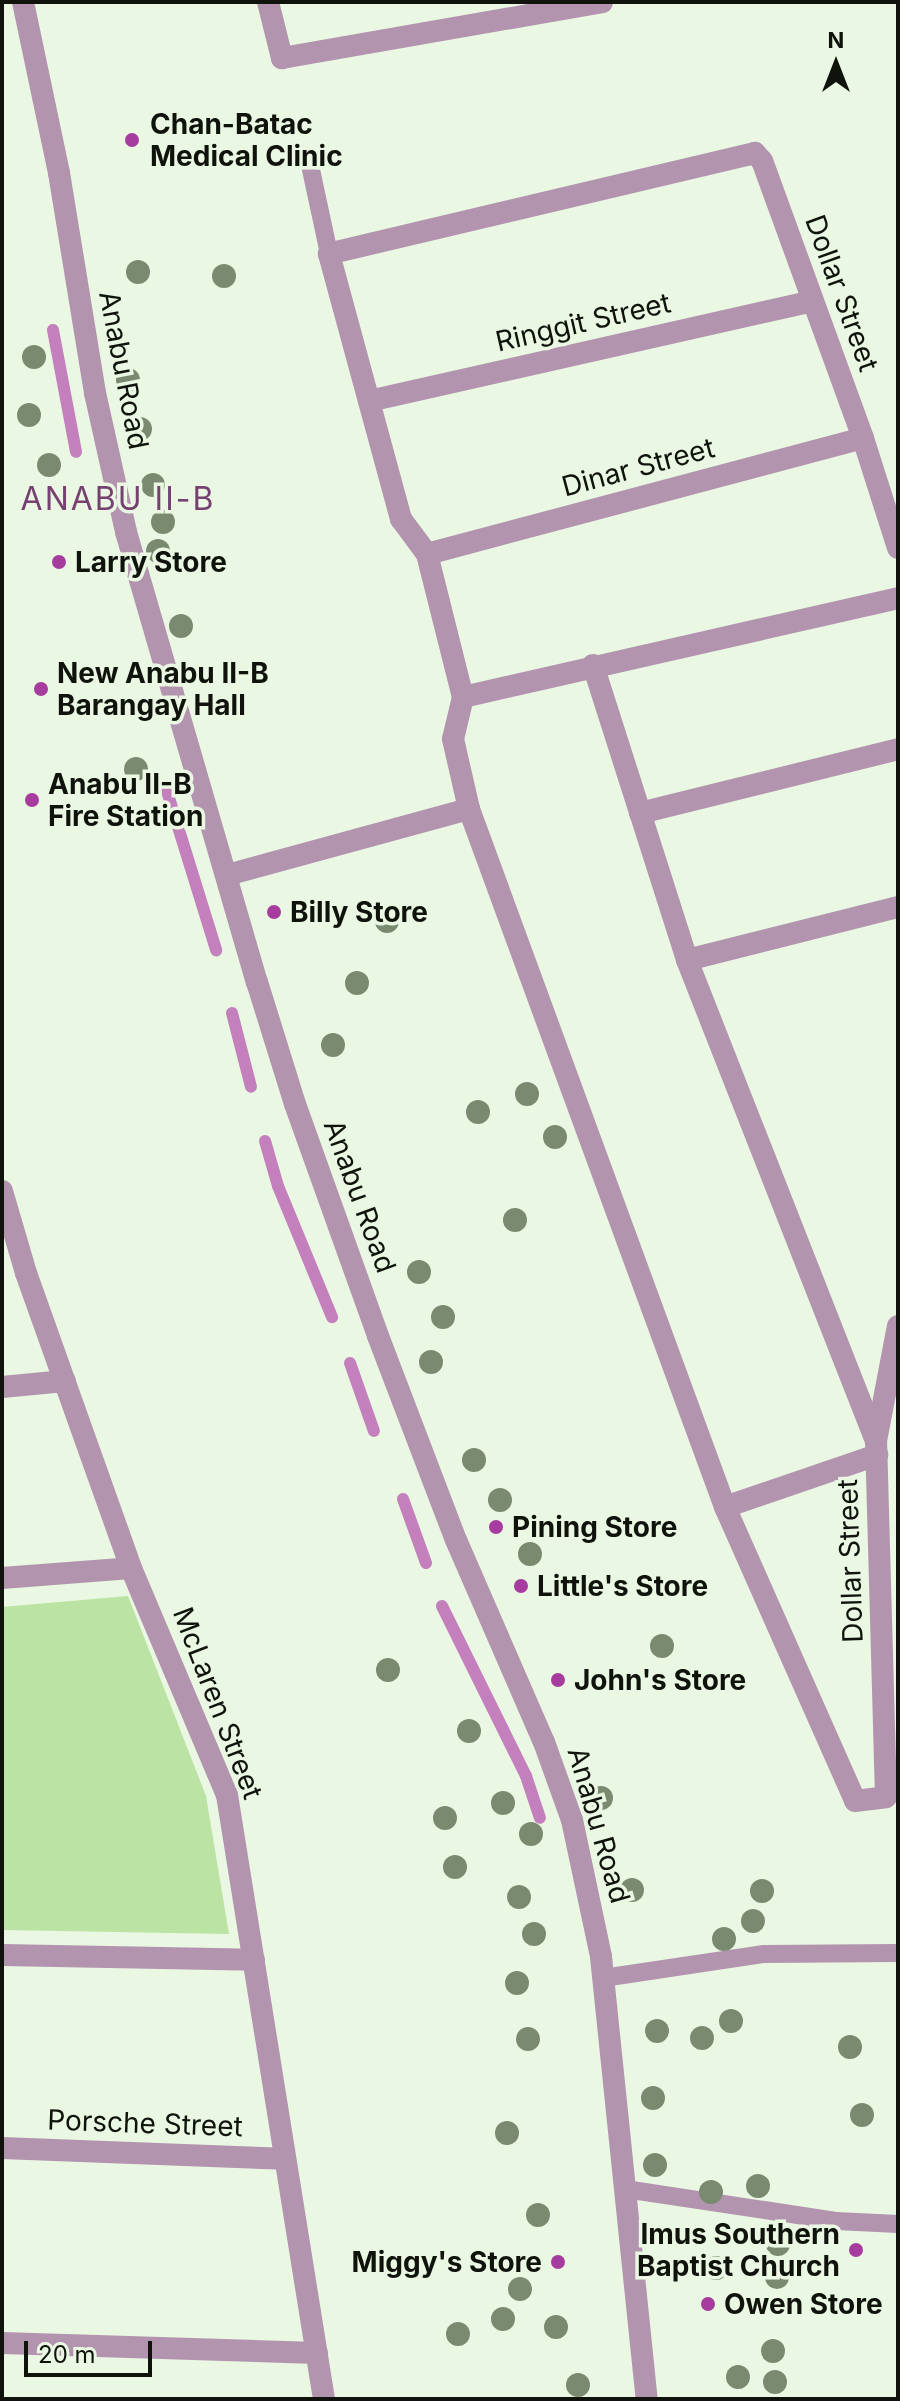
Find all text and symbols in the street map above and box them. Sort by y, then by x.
north arrow [796,24,876,104]
text: N [828,27,844,53]
place label: Chan-Batac Medical Clinic [150,107,343,173]
marker: Chan-Batac Medical Clinic [121,129,143,151]
street label: Dollar Street [798,210,886,376]
street label: Ringgit Street [492,286,674,358]
street label: Anabu Road [92,288,156,452]
street label: Dinar Street [558,430,718,504]
district label: ANABU II-B [21,480,215,518]
place label: Larry Store [75,545,227,579]
marker: Larry Store [50,553,68,571]
place label: New Anabu II-B Barangay Hall [57,656,269,722]
marker: New Anabu II-B Barangay Hall [32,680,50,698]
place label: Anabu II-B Fire Station [48,767,203,833]
marker: Anabu II-B Fire Station [23,791,41,809]
place label: Billy Store [290,895,428,929]
marker: Billy Store [265,903,283,921]
street label: Anabu Road [317,1115,403,1277]
street label: Dollar Street [830,1479,870,1643]
place label: Pining Store [512,1510,677,1544]
marker: Pining Store [487,1518,505,1536]
place label: Little's Store [537,1569,708,1603]
marker: Little's Store [512,1577,530,1595]
street label: McLaren Street [166,1602,270,1804]
place label: John's Store [574,1663,746,1697]
marker: John's Store [549,1671,567,1689]
street label: Anabu Road [561,1743,637,1907]
street label: Porsche Street [47,2103,243,2143]
place label: Imus Southern Baptist Church [637,2217,840,2283]
marker: Imus Southern Baptist Church [847,2241,865,2259]
place label: Miggy's Store [352,2245,542,2279]
marker: Miggy's Store [549,2253,567,2271]
place label: Owen Store [724,2287,883,2321]
marker: Owen Store [699,2295,717,2313]
scale bar [28,2325,156,2375]
text: 20 m [38,2340,96,2369]

